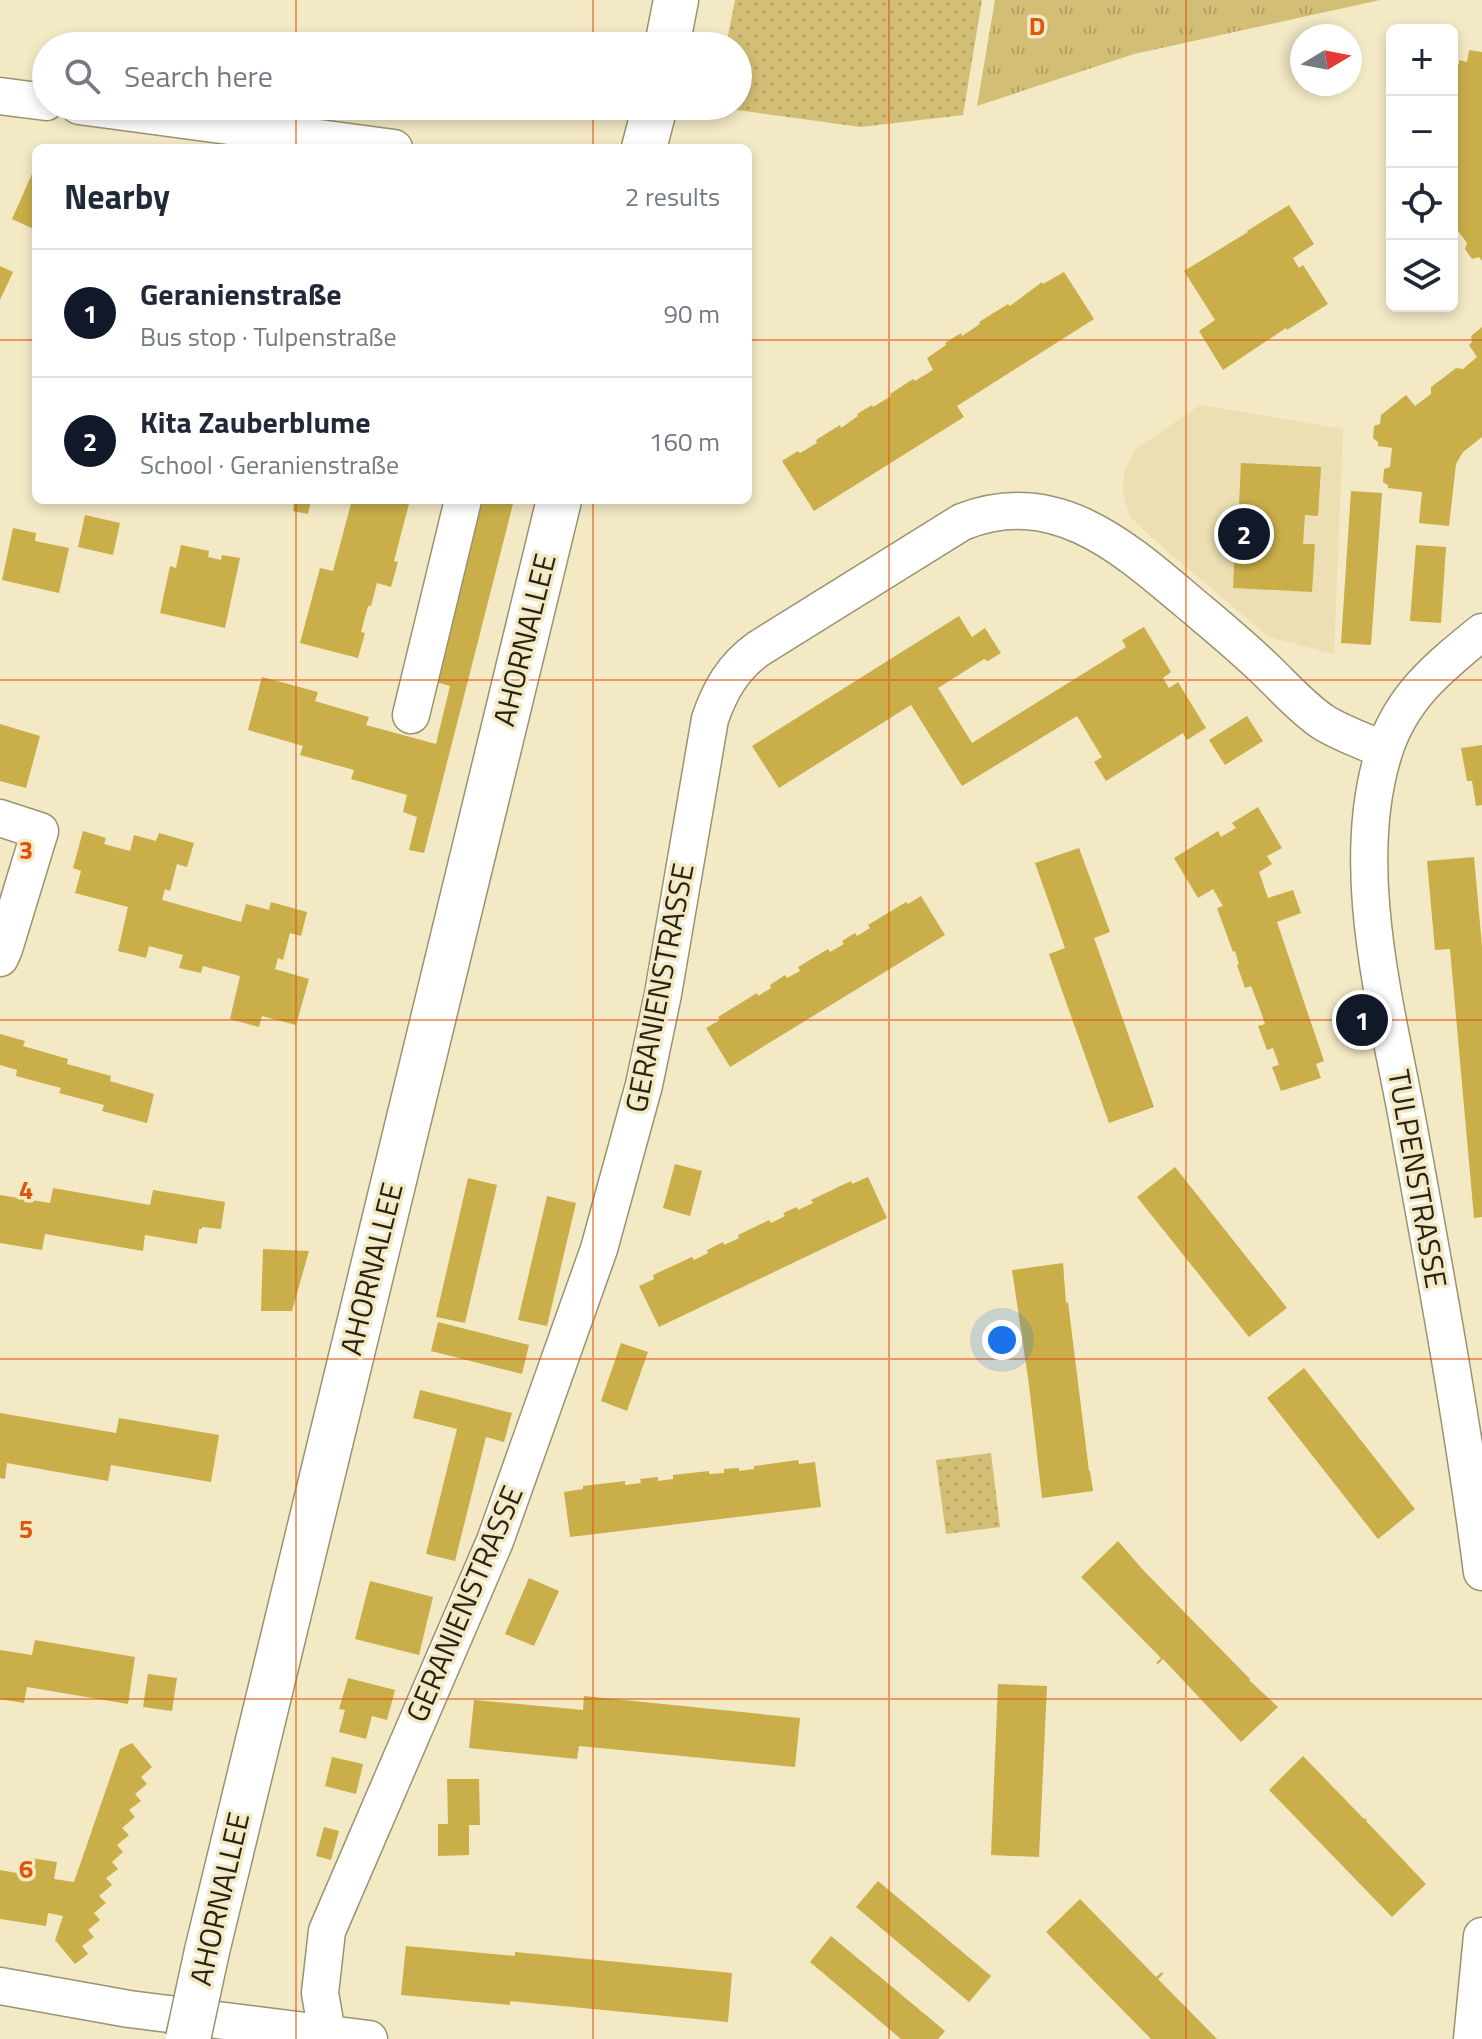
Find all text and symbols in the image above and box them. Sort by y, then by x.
text: D [1029,6,1045,45]
north arrow [1290,24,1362,96]
map controls [1386,24,1458,312]
button: + [1386,24,1458,96]
search box [32,32,752,120]
text: Search here [124,53,273,99]
icon: search [60,54,104,98]
button: − [1386,96,1458,168]
button: locate [1386,168,1458,240]
text: Nearby [64,170,170,222]
text: 2 results [625,177,720,216]
button: layers [1386,240,1458,312]
text: Geranienstraße [140,271,342,317]
text: 1 [83,294,97,333]
text: 90 m [663,294,720,333]
text: Bus stop · Tulpenstraße [140,317,397,356]
text: Kita Zauberblume [140,399,371,445]
text: 2 [83,422,97,461]
text: 160 m [649,422,720,461]
text: School · Geranienstraße [140,445,399,484]
pin: 2 [1218,504,1270,564]
street label: AHORNALLEE [480,549,568,731]
text: 3 [19,830,33,869]
street label: GERANIENSTRASSE [612,859,706,1116]
pin: 1 [1336,990,1388,1050]
street label: TULPENSTRASSE [1376,1066,1460,1292]
text: 4 [19,1170,33,1209]
street label: AHORNALLEE [327,1178,415,1360]
your location [982,1320,1022,1360]
street label: GERANIENSTRASSE [394,1478,535,1729]
text: 5 [19,1509,33,1548]
street label: AHORNALLEE [177,1808,261,1990]
text: 6 [19,1849,33,1888]

